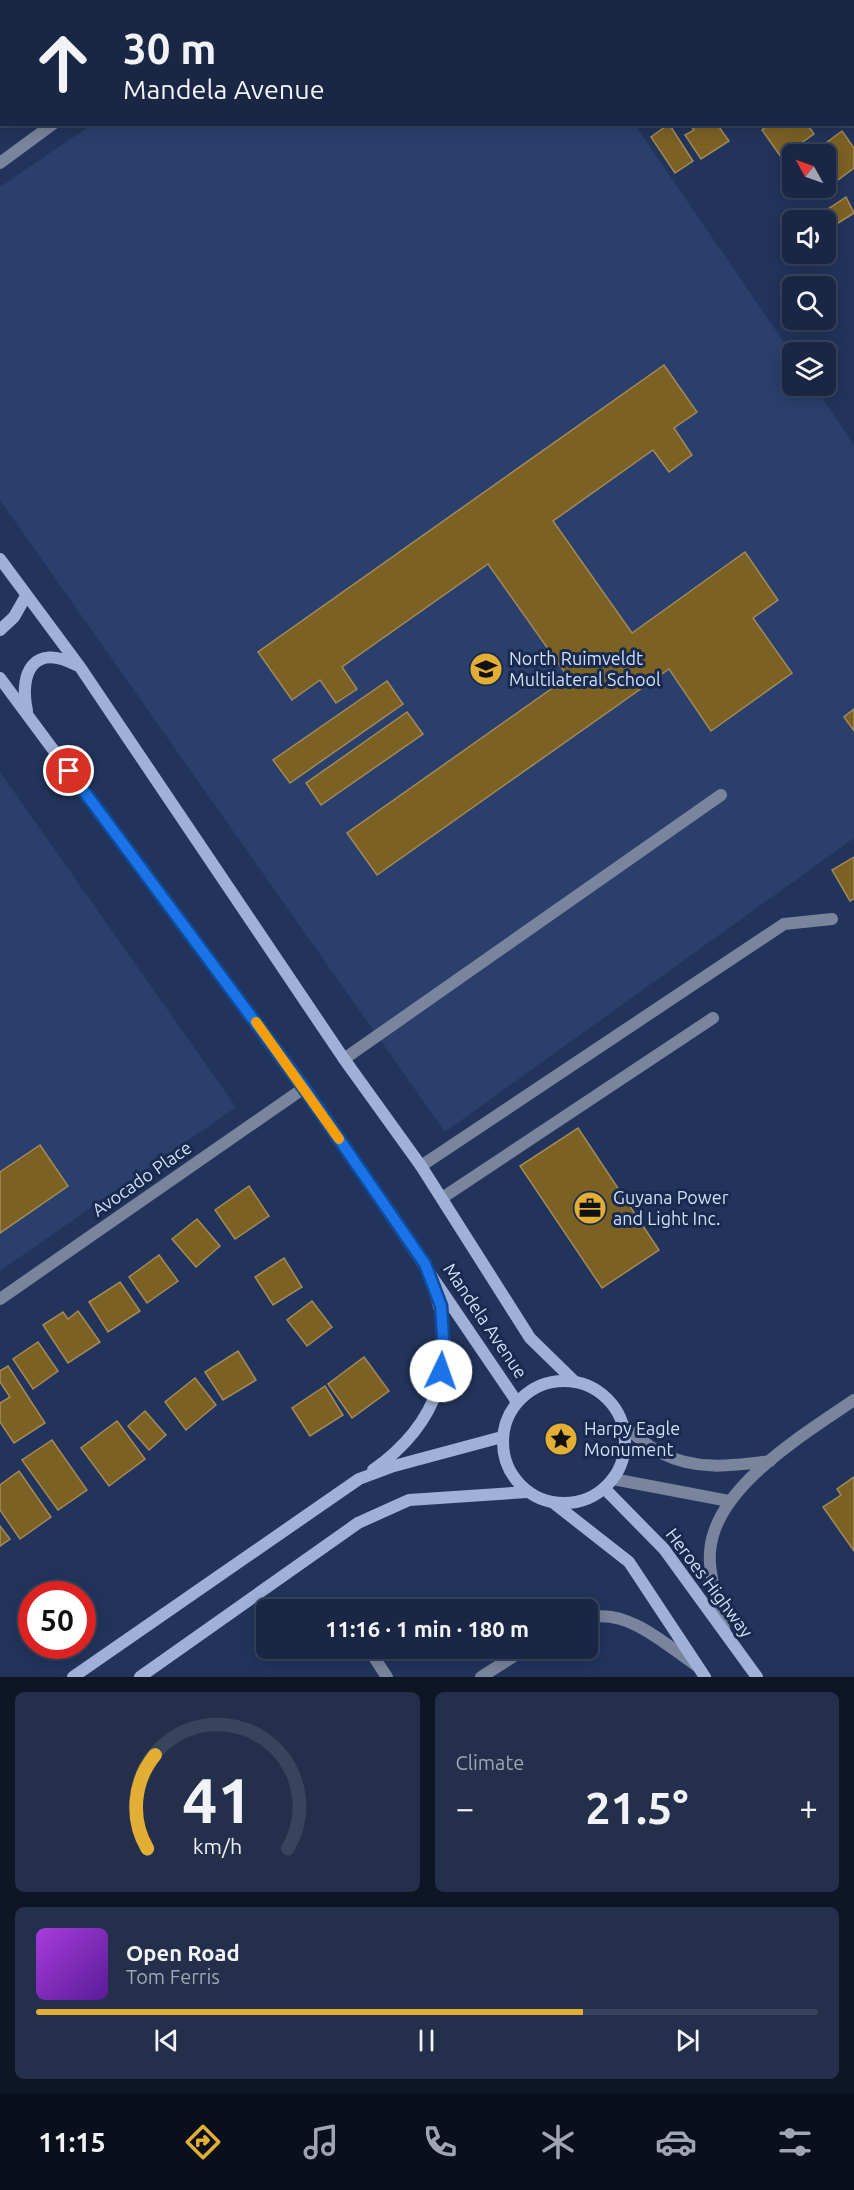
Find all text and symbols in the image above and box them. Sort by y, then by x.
icon: ahead [24,24,102,102]
text: 30 m [123,25,217,72]
text: Mandela Avenue [123,74,325,104]
north arrow [782,144,836,198]
map controls [782,144,836,396]
button: sound [782,210,836,264]
button: search [782,276,836,330]
button: layers [782,342,836,396]
place label: North Ruimveldt Multilateral School [509,648,661,689]
school or university icon: North Ruimveldt Multilateral School [468,651,504,687]
pin [43,745,94,796]
icon: arrive [52,754,85,787]
street label: Avocado Place [88,1137,195,1220]
place label: Guyana Power and Light Inc. [613,1187,729,1228]
office icon: Guyana Power and Light Inc. [572,1190,608,1226]
street label: Mandela Avenue [440,1259,532,1382]
position arrow [409,1339,473,1403]
place label: Harpy Eagle Monument [584,1418,680,1459]
place icon: Harpy Eagle Monument [543,1421,579,1457]
street label: Heroes Highway [662,1524,757,1641]
speed limit sign: 50 [18,1581,96,1659]
text: 11:16 · 1 min · 180 m [325,1616,529,1641]
text: Climate [456,1751,524,1774]
text: 41 [182,1765,252,1835]
text: 21.5° [585,1782,688,1833]
text: − [456,1789,474,1826]
text: + [799,1789,818,1826]
text: km/h [192,1834,242,1858]
text: Open Road [126,1940,240,1965]
text: Tom Ferris [126,1965,220,1988]
icon: previous [150,2024,183,2057]
icon: pause [410,2024,443,2057]
icon: next [671,2024,704,2057]
icon: directions [182,2121,224,2163]
icon: music [300,2121,342,2163]
icon: phone [419,2121,461,2163]
icon: climate [537,2121,579,2163]
icon: car [655,2121,697,2163]
icon: filters [774,2121,816,2163]
text: 11:15 [38,2127,106,2157]

